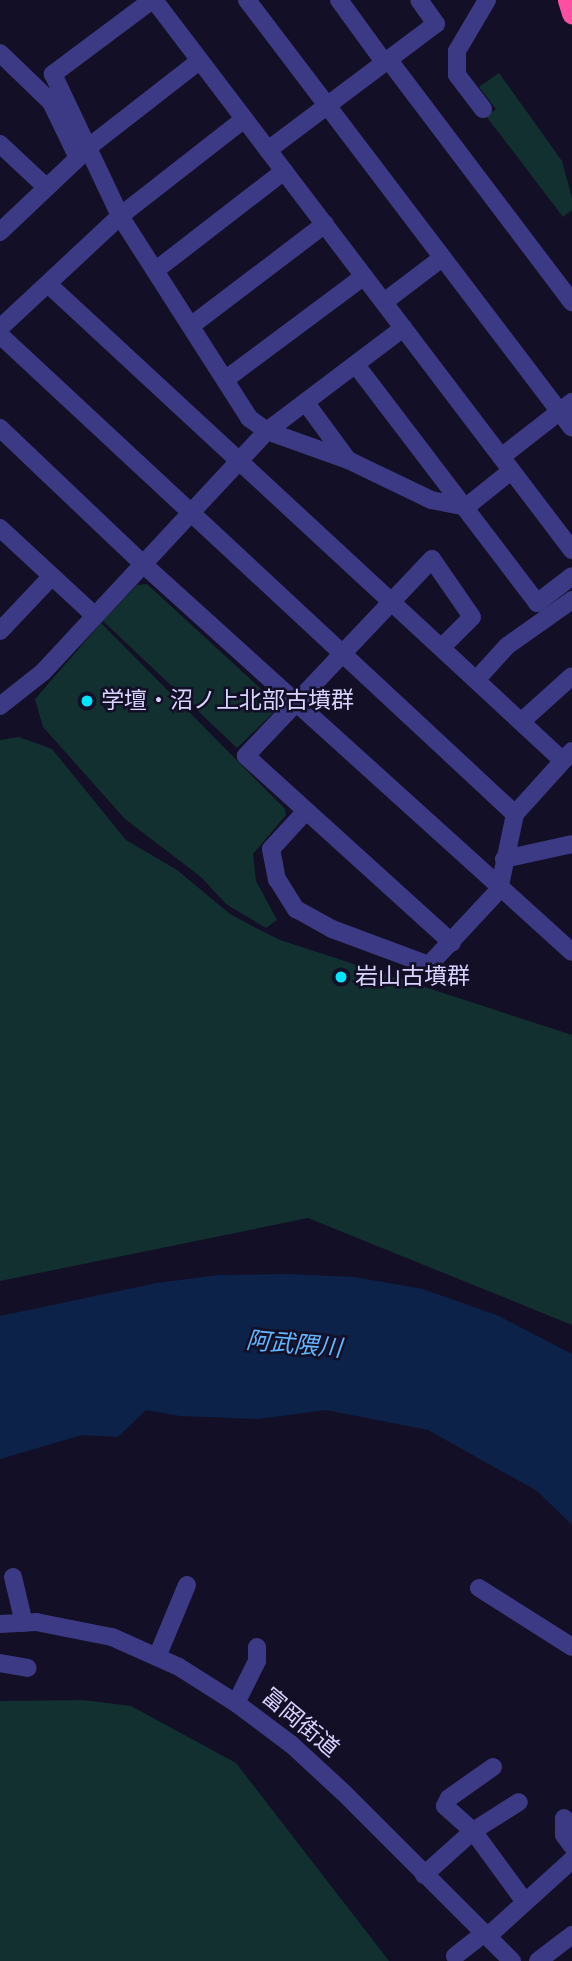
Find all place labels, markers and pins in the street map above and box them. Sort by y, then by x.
place label: 学壇・沼ノ上北部古墳群 [101,687,354,715]
marker: 学壇・沼ノ上北部古墳群 [79,693,95,709]
place label: 岩山古墳群 [355,963,470,991]
marker: 岩山古墳群 [333,969,349,985]

